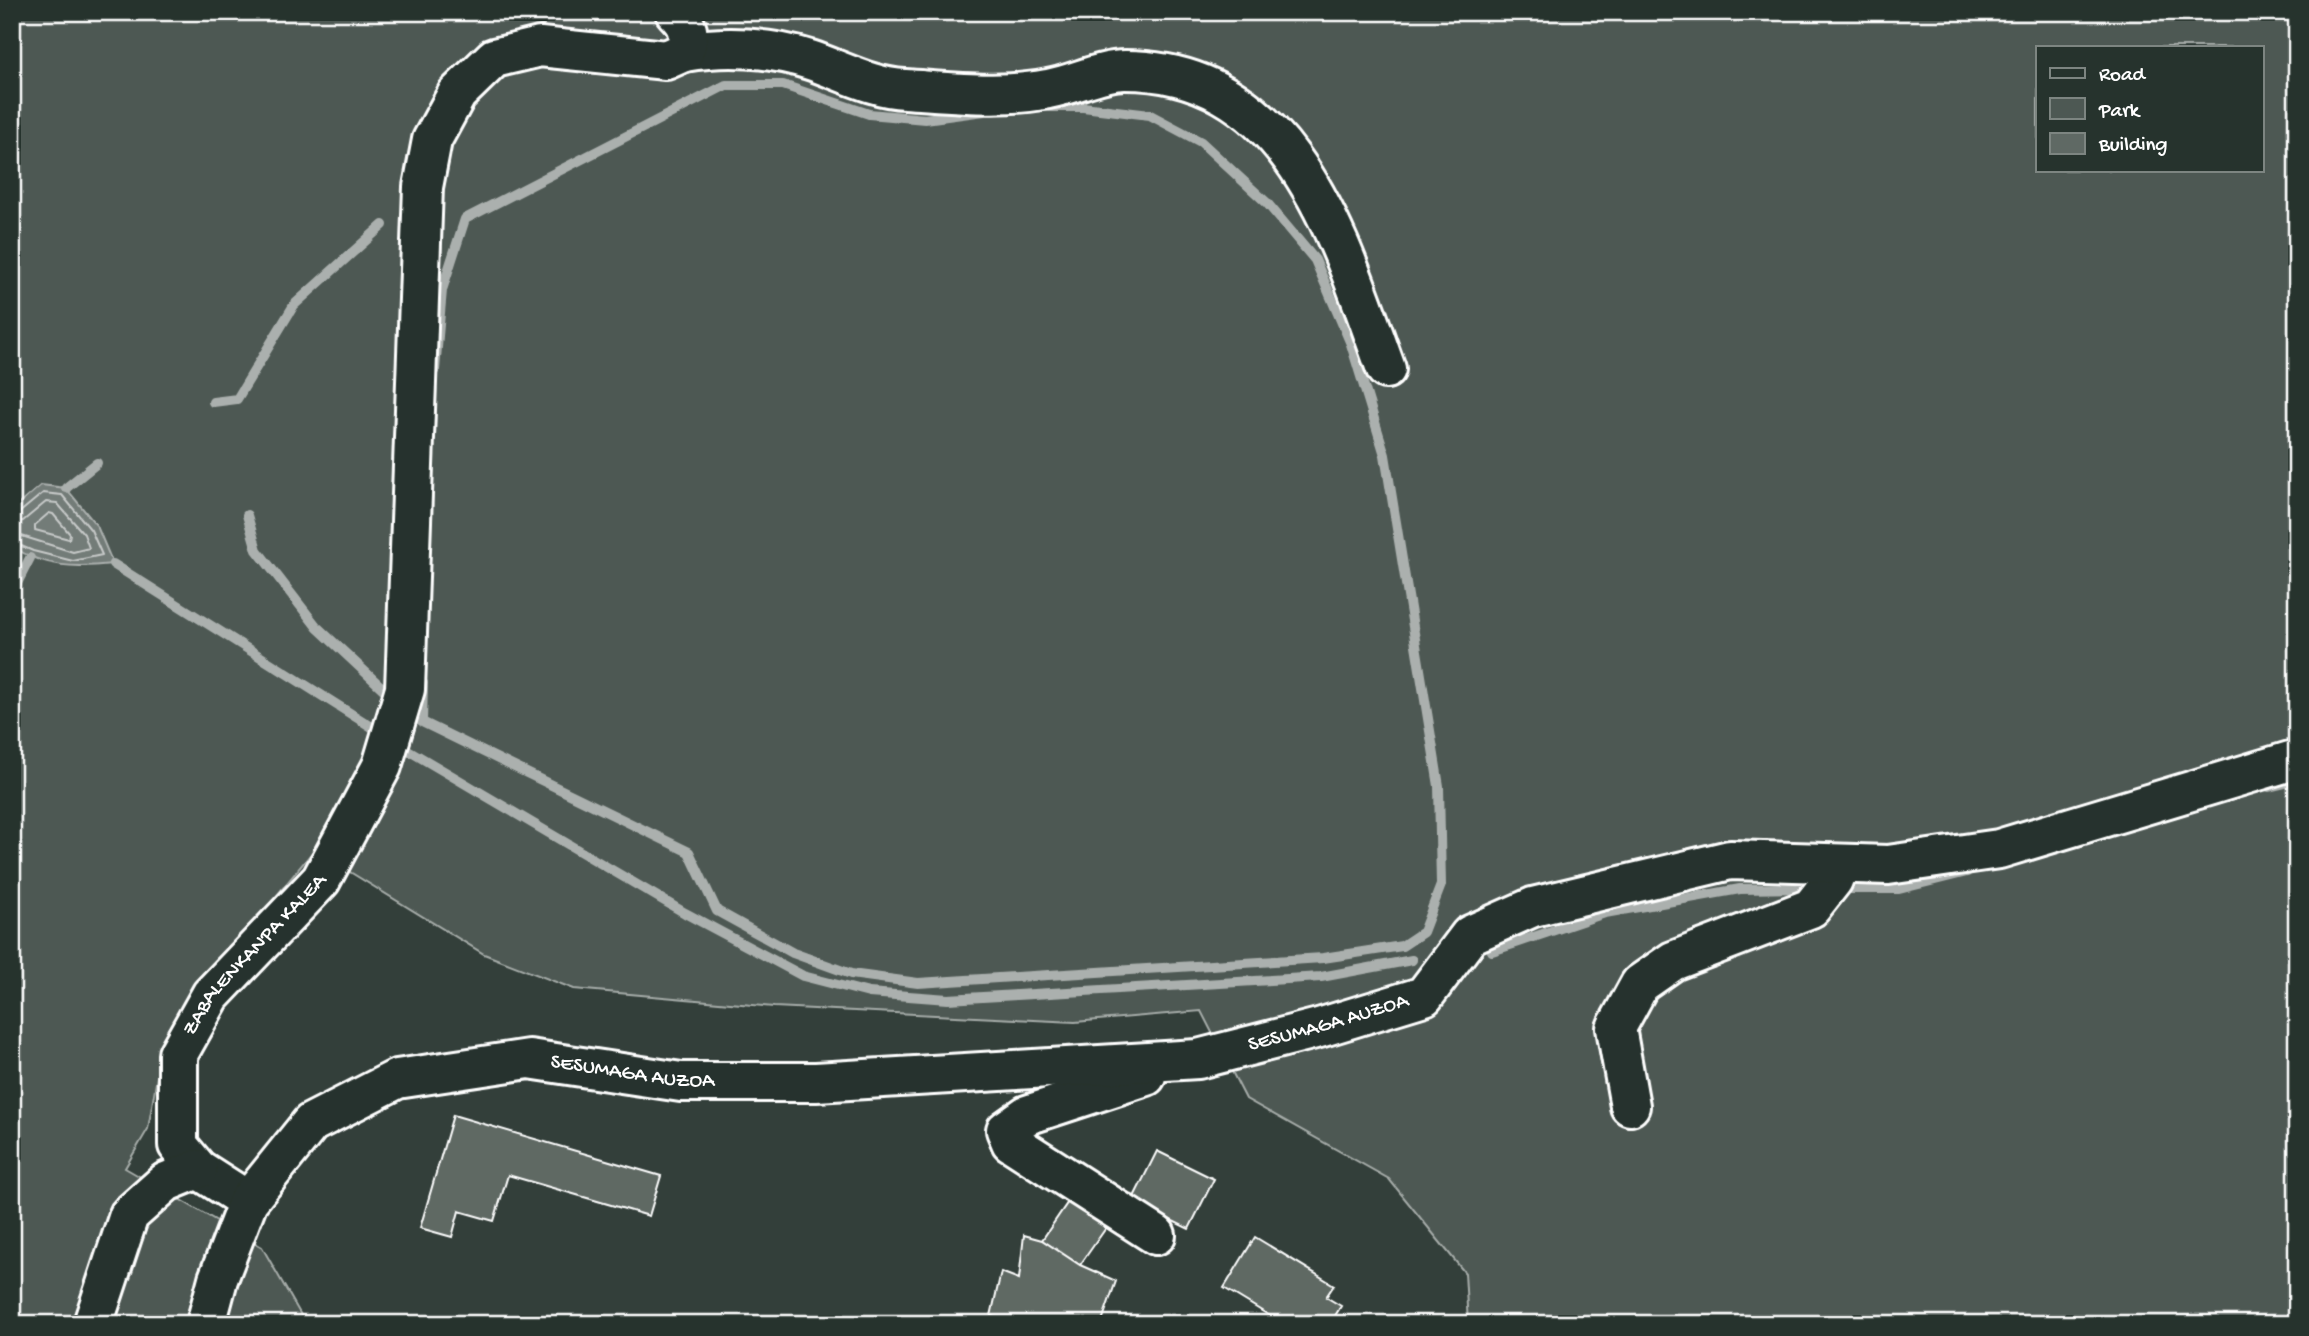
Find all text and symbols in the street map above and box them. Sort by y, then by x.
legend [2036,46,2264,172]
text: Road [2099,64,2147,89]
text: Park [2098,100,2142,125]
text: Building [2098,134,2168,159]
street label: ZABALENKANPA KALEA [178,868,333,1040]
street label: SESUMAGA AUZOA [1246,988,1413,1058]
street label: SESUMAGA AUZOA [549,1050,716,1095]

